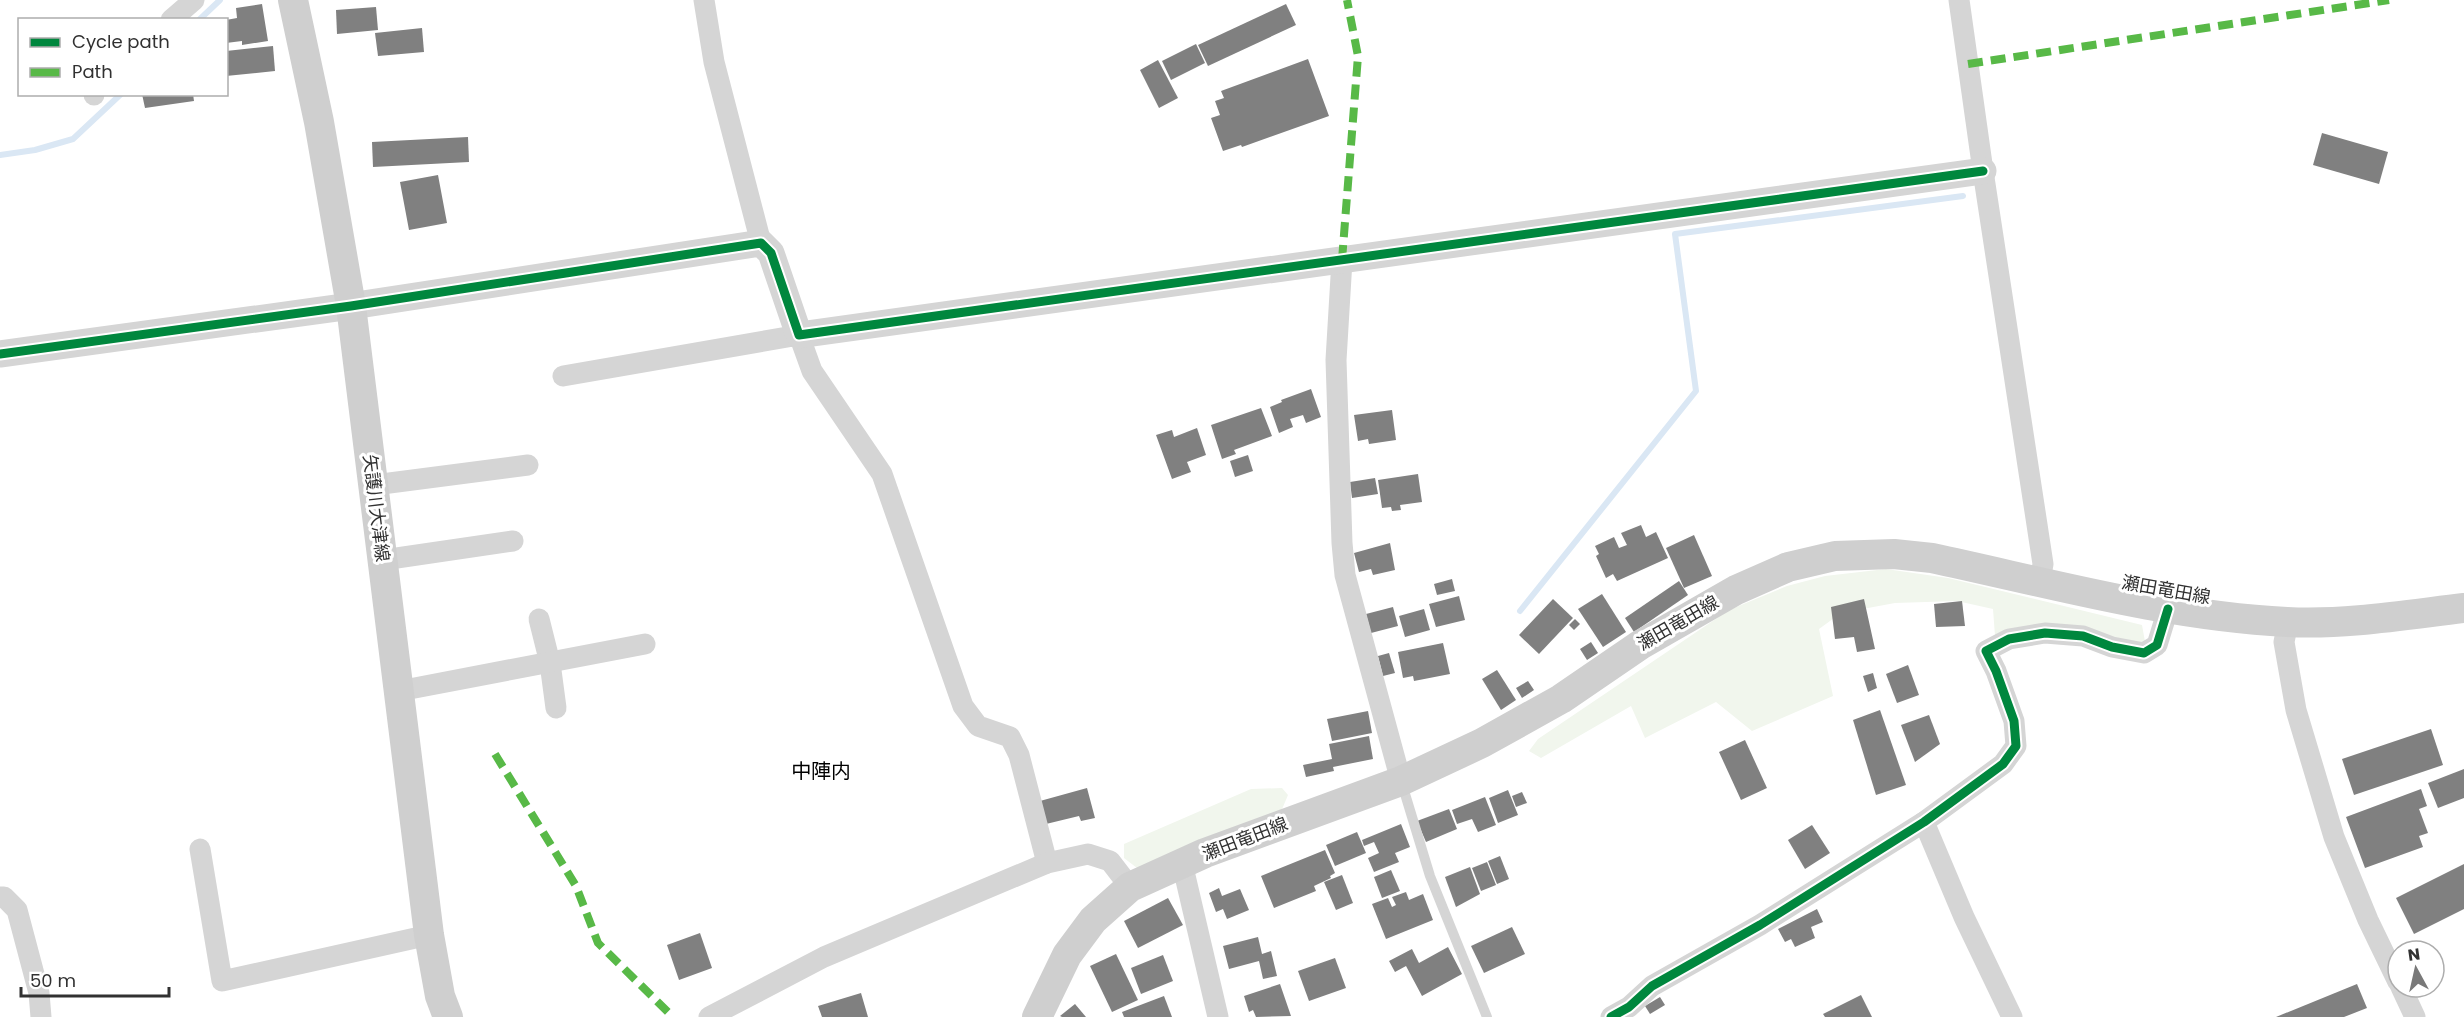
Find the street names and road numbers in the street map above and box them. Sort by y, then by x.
street label: 矢護川大津線 [358,453,395,563]
street label: 瀬田竜田線 [2120,569,2213,610]
street label: 瀬田竜田線 [1633,589,1723,656]
street label: 瀬田竜田線 [1198,811,1291,866]

